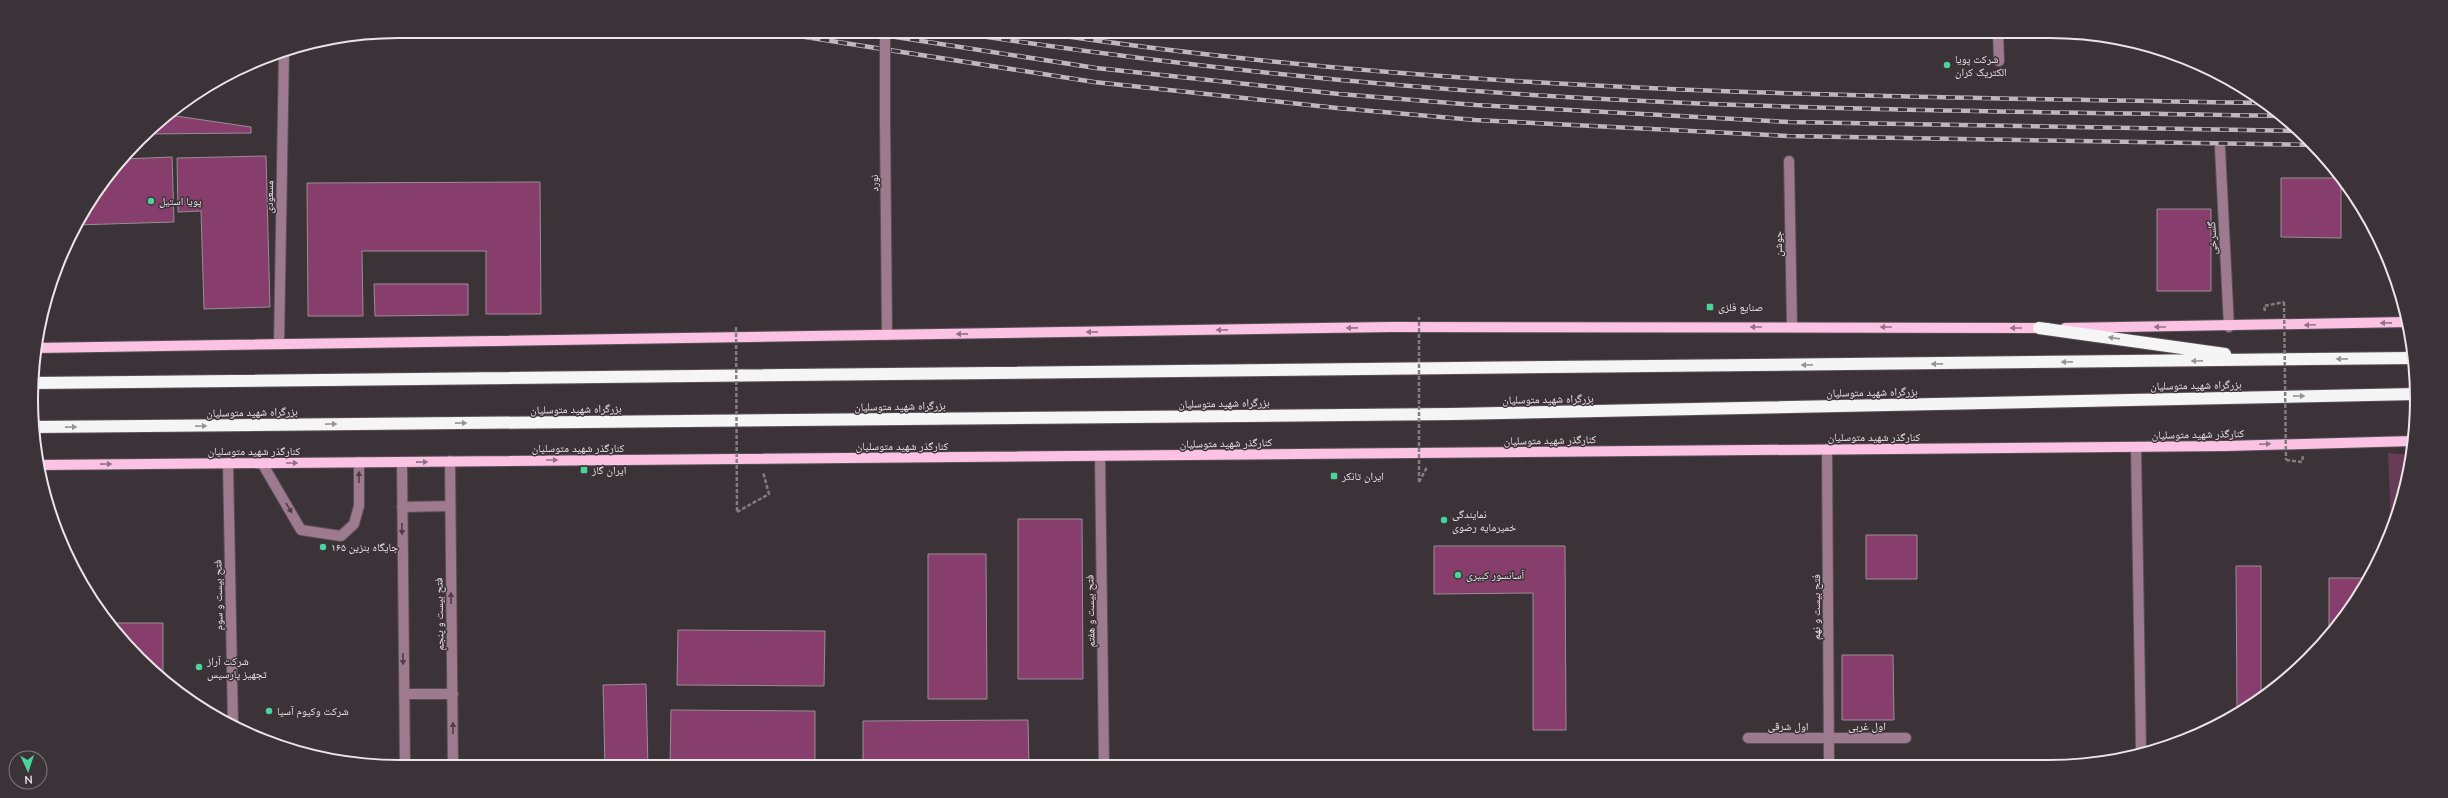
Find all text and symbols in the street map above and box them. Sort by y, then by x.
place label: شرکت پویا الکتریک کران [1955,52,2007,79]
marker: شرکت پویا الکتریک کران [1942,60,1952,70]
street label: نورد [867,174,881,192]
street label: مسعودی [262,180,276,214]
place label: پویا استیل [159,194,202,208]
marker: پویا استیل [146,196,156,206]
street label: گلسرخی [2204,220,2220,255]
street label: جوشن [1771,231,1785,257]
place label: صنایع فلزی [1718,300,1763,314]
marker: صنایع فلزی [1705,302,1715,312]
one-way arrow [2380,319,2392,326]
one-way arrow [2304,321,2316,328]
one-way arrow [1346,324,1358,331]
one-way arrow [1749,324,1762,330]
one-way arrow [1879,324,1892,330]
one-way arrow [2153,324,2166,330]
one-way arrow [2009,325,2022,331]
one-way arrow [1216,326,1228,333]
one-way arrow [1086,328,1098,335]
one-way arrow [956,330,968,337]
one-way arrow [2108,335,2120,341]
one-way arrow [2335,356,2348,362]
one-way arrow [2191,357,2203,364]
one-way arrow [2060,359,2073,365]
one-way arrow [1930,361,1943,367]
one-way arrow [1800,362,1813,368]
street label: بزرگراه شهید متوسلیان [2150,377,2242,393]
street label: بزرگراه شهید متوسلیان [1826,384,1918,400]
street label: بزرگراه شهید متوسلیان [1502,391,1594,407]
one-way arrow [2293,393,2306,399]
street label: بزرگراه شهید متوسلیان [1178,395,1270,411]
street label: بزرگراه شهید متوسلیان [854,398,946,414]
street label: بزرگراه شهید متوسلیان [530,401,622,417]
street label: بزرگراه شهید متوسلیان [206,404,298,420]
one-way arrow [455,420,468,426]
one-way arrow [325,421,337,428]
one-way arrow [195,423,208,429]
one-way arrow [65,424,78,430]
street label: کنارگذر شهید متوسلیان [2152,426,2245,442]
street label: کنارگذر شهید متوسلیان [1828,430,1921,444]
street label: کنارگذر شهید متوسلیان [1504,432,1597,448]
street label: کنارگذر شهید متوسلیان [1180,435,1273,451]
street label: کنارگذر شهید متوسلیان [856,439,949,453]
street label: کنارگذر شهید متوسلیان [532,441,625,455]
one-way arrow [2259,441,2271,448]
street label: کنارگذر شهید متوسلیان [208,444,301,458]
one-way arrow [546,457,559,463]
one-way arrow [416,458,428,465]
one-way arrow [286,460,299,466]
one-way arrow [100,461,113,467]
place label: ایران گاز [591,463,626,477]
marker: ایران گاز [579,465,589,475]
place label: ایران تانکر [1341,469,1384,483]
one-way arrow [356,470,362,483]
marker: ایران تانکر [1329,471,1339,481]
one-way arrow [285,503,293,513]
place label: نمایندگی خمیرمایه رضوی [1452,507,1516,534]
marker: نمایندگی خمیرمایه رضوی [1439,515,1449,525]
one-way arrow [399,523,405,536]
place label: جایگاه بنزین ۱۶۵ [331,540,398,554]
marker: جایگاه بنزین ۱۶۵ [318,542,328,552]
street label: فتح بیست و سوم [210,559,226,630]
place label: آسانسور کبیری [1466,568,1524,582]
marker: آسانسور کبیری [1453,570,1463,580]
street label: فتح بیست و هفتم [1082,574,1099,647]
street label: فتح بیست و نهم [1809,574,1824,640]
street label: فتح بیست و پنجم [431,577,448,651]
one-way arrow [448,591,454,604]
one-way arrow [400,653,406,666]
place label: شرکت آراز تجهیز پارسیس [206,654,268,681]
marker: شرکت آراز تجهیز پارسیس [194,662,204,672]
place label: شرکت وکیوم آسیا [277,704,349,718]
marker: شرکت وکیوم آسیا [264,706,274,716]
street label: اول شرقی [1767,719,1809,733]
street label: اول غربی [1848,719,1886,733]
one-way arrow [450,721,456,734]
north arrow [8,750,48,790]
text: N [24,773,33,787]

